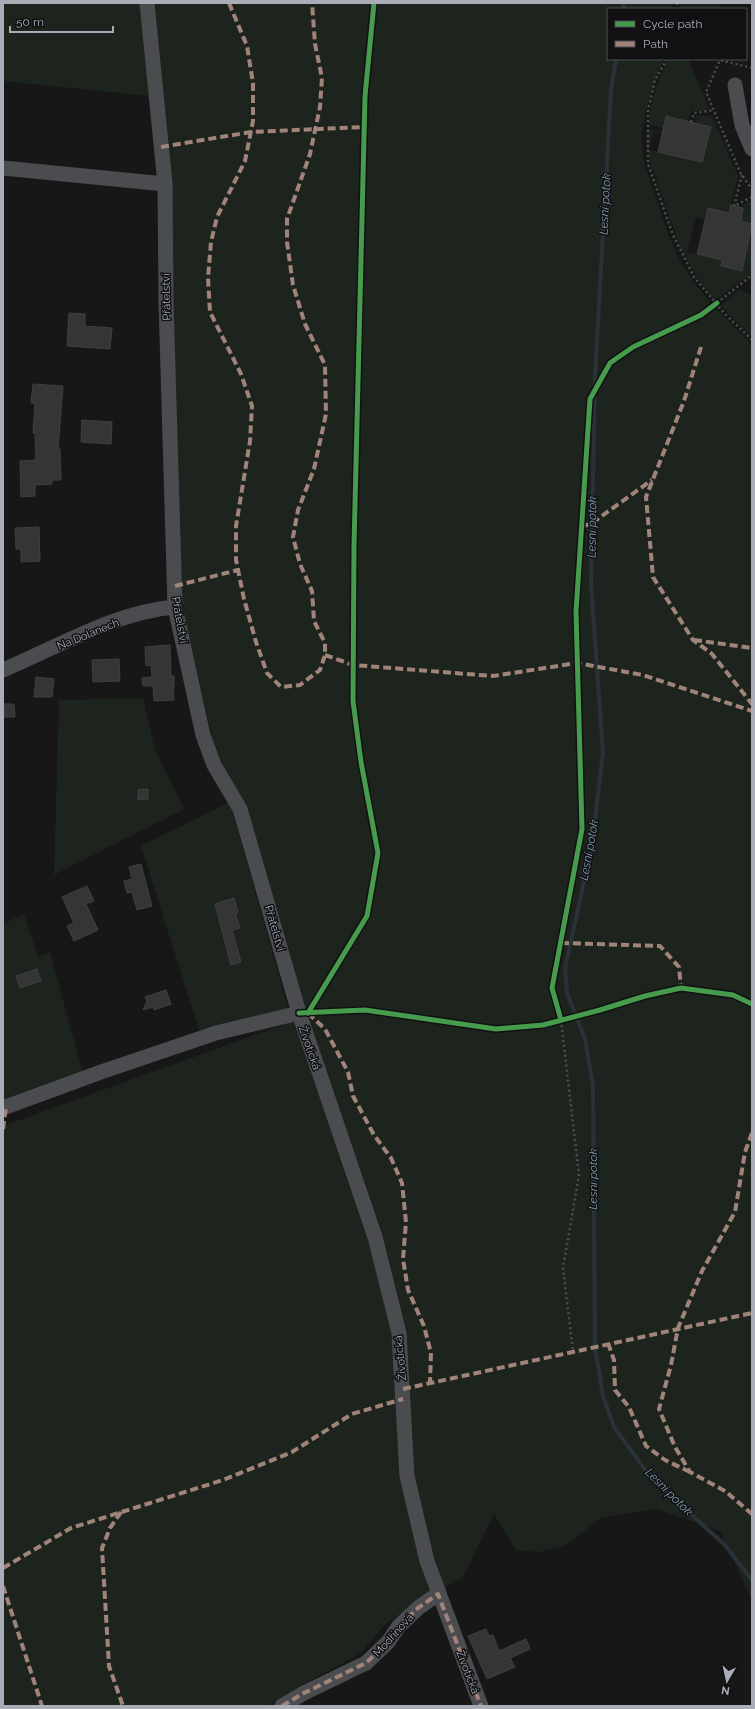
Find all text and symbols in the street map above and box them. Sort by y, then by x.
scale bar [10,8,113,34]
legend [607,8,747,60]
text: 50 m [16,15,44,29]
text: Cycle path [643,17,702,31]
text: Path [643,37,668,51]
water label: Lesní potok [596,172,614,235]
street label: Přátelství [160,273,173,321]
water label: Lesní potok [584,496,600,558]
street label: Přátelství [169,596,190,645]
street label: Na Dolanech [55,616,121,653]
water label: Lesní potok [577,818,601,882]
street label: Přátelství [262,904,287,953]
street label: Životická [296,1024,324,1072]
water label: Lesní potok [586,1148,600,1210]
street label: Životická [391,1335,409,1381]
water label: Lesní potok [642,1465,696,1519]
street label: Modřínová [371,1611,416,1660]
street label: Životická [453,1648,483,1696]
north arrow [707,1661,747,1701]
text: N [720,1683,731,1697]

